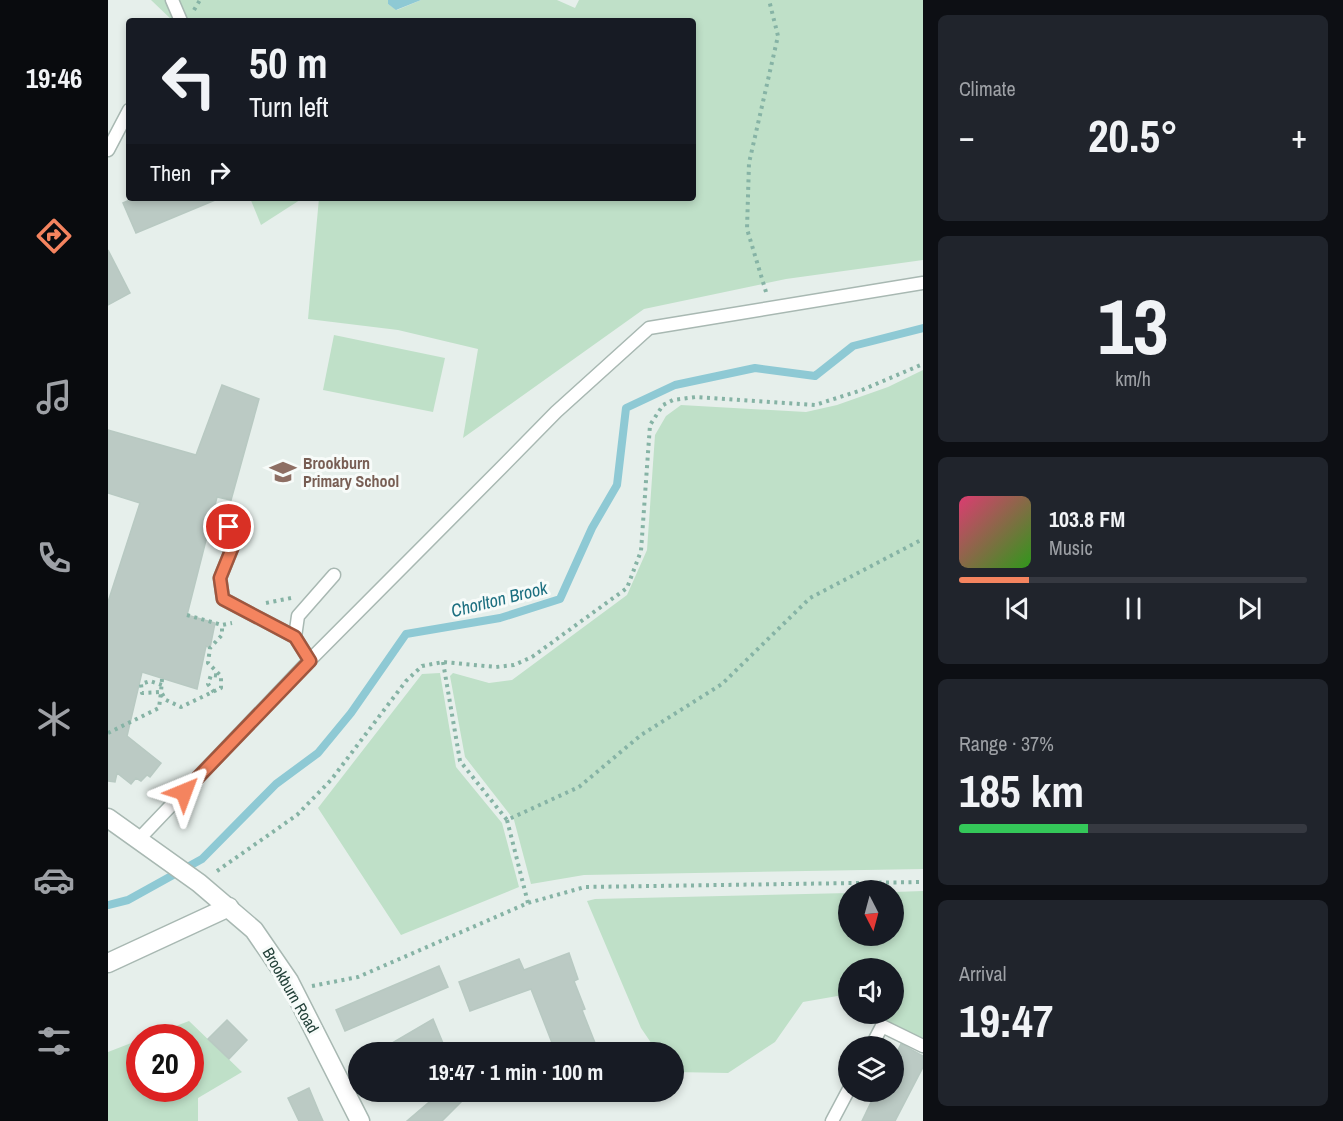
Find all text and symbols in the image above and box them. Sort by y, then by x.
text: 50 m [249,35,328,91]
icon: left [150,42,228,120]
text: 19:46 [26,60,82,96]
text: Climate [959,75,1016,102]
text: Turn left [249,89,328,125]
text: 20.5° [1088,105,1178,166]
text: − [959,114,975,158]
text: + [1291,114,1307,158]
icon: right [203,156,236,189]
text: Then [150,158,191,188]
icon: directions [33,215,75,257]
text: 13 [1097,273,1169,378]
text: km/h [1115,365,1151,392]
icon: music [33,376,75,418]
place label: Brookburn Primary School [303,452,399,492]
school or university icon: Brookburn Primary School [268,457,298,487]
pin [203,501,254,552]
text: 103.8 FM [1049,504,1125,534]
icon: arrive [212,510,245,543]
text: Music [1049,534,1093,561]
icon: phone [33,537,75,579]
water label: Chorlton Brook [448,575,550,623]
icon: previous [1001,592,1034,625]
icon: pause [1117,592,1150,625]
icon: next [1233,592,1266,625]
icon: climate [33,698,75,740]
text: Range · 37% [959,730,1054,757]
position arrow [152,760,216,824]
text: 185 km [959,760,1084,821]
icon: car [33,859,75,901]
north arrow [838,880,904,946]
map controls [838,880,904,1102]
street label: Brookburn Road [258,943,324,1037]
button: sound [838,958,904,1024]
text: Arrival [959,960,1006,987]
text: 19:47 [959,990,1053,1051]
icon: filters [33,1020,75,1062]
speed limit sign: 20 [126,1024,204,1102]
button: layers [838,1036,904,1102]
text: 19:47 · 1 min · 100 m [429,1057,603,1087]

